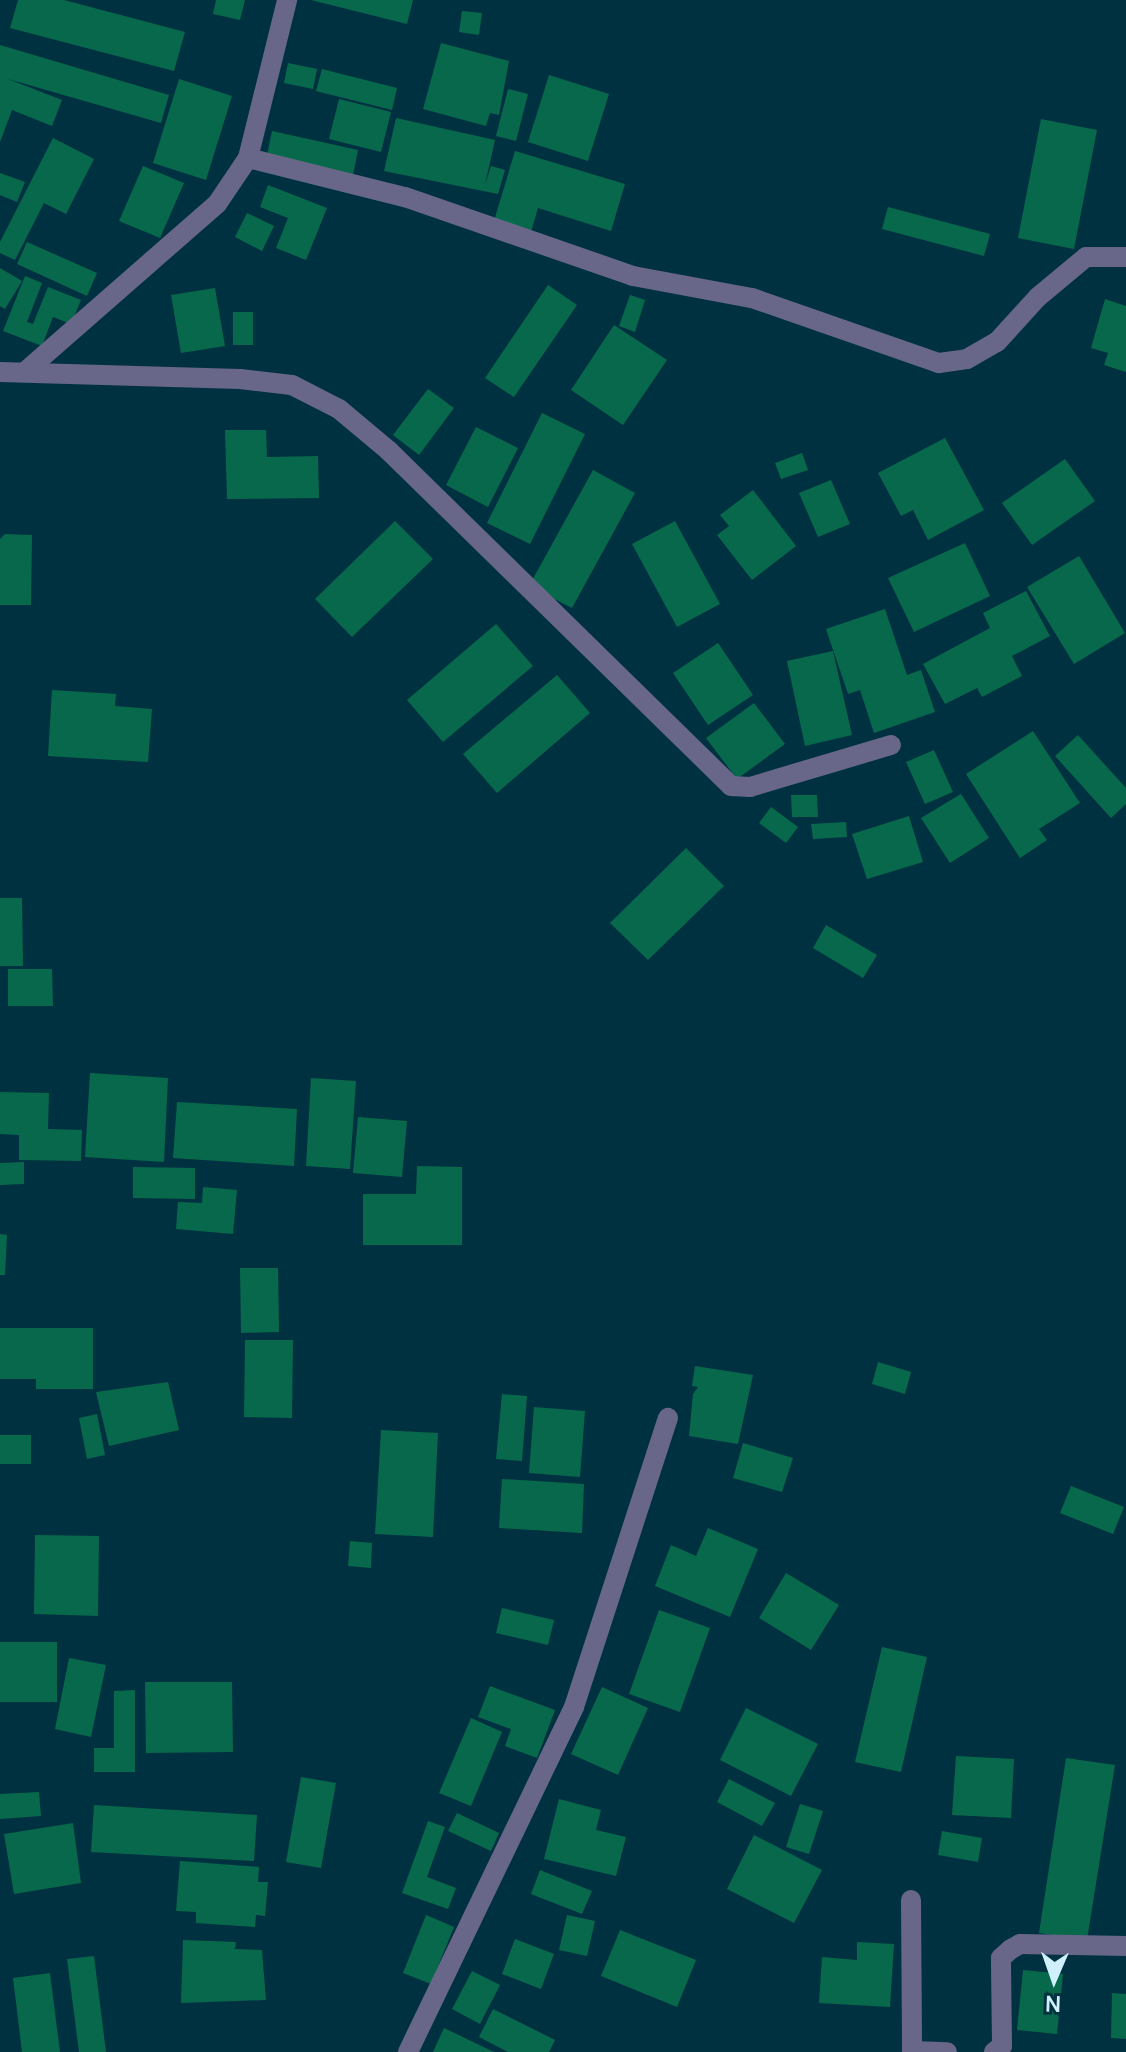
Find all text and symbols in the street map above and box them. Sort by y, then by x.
north arrow [1014,1940,1094,2020]
text: N [1045,1989,1062,2019]

